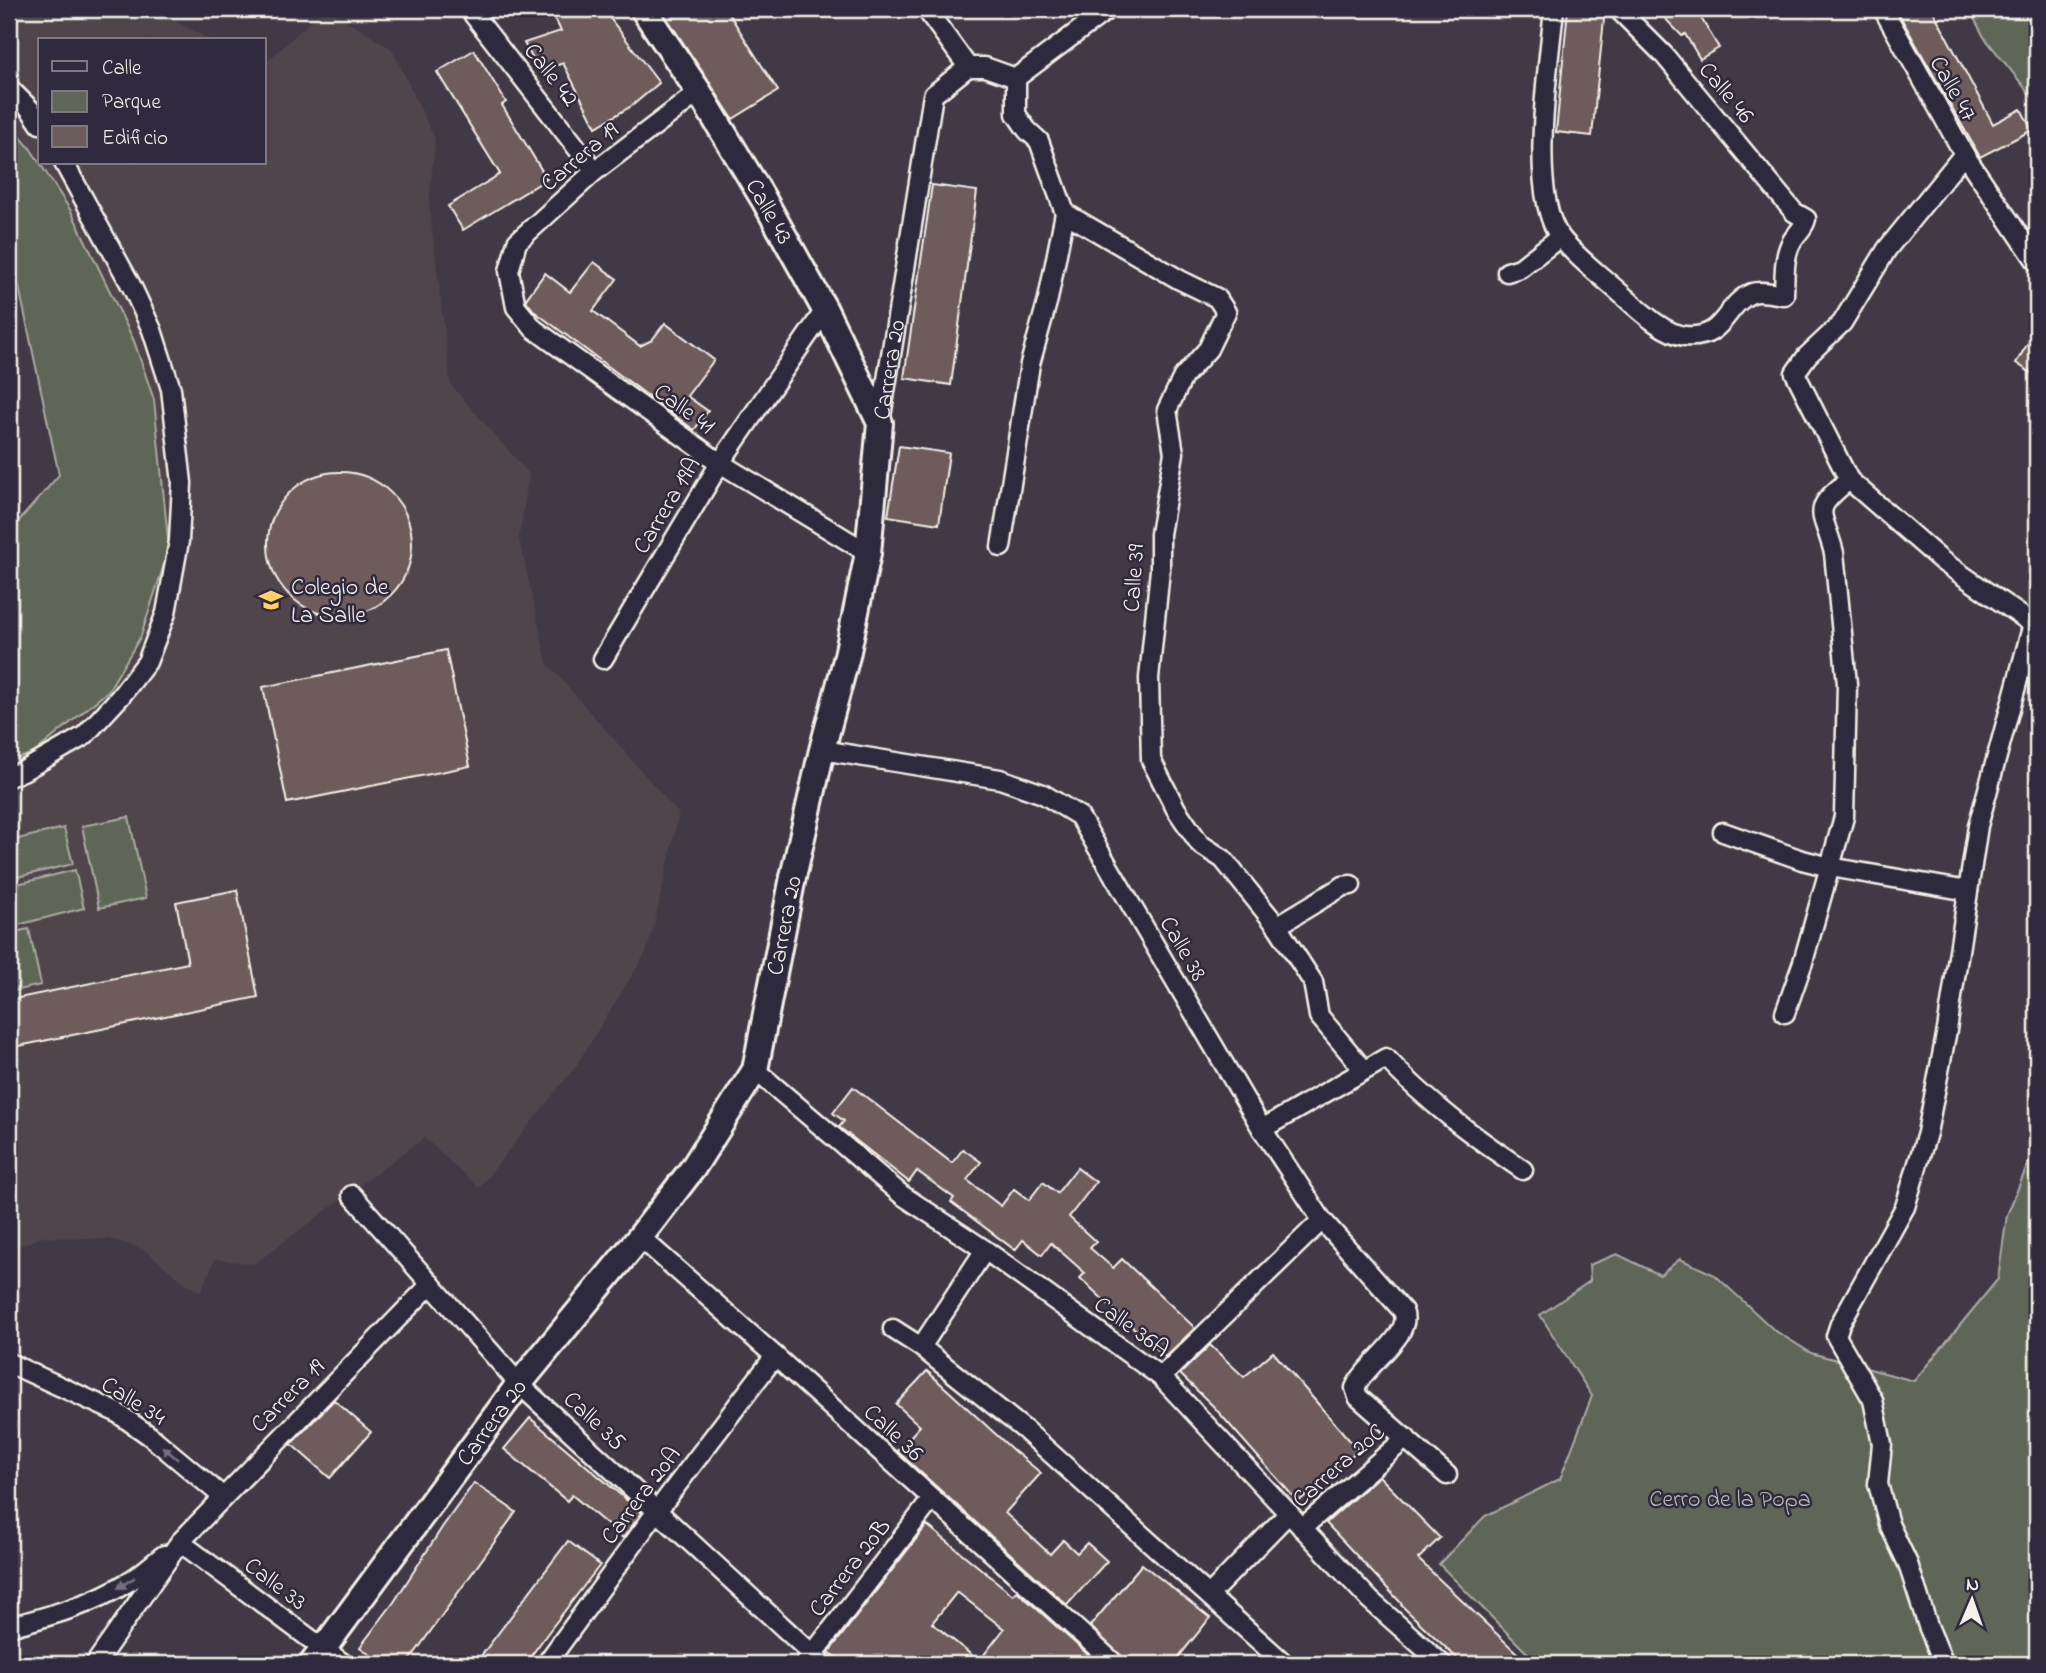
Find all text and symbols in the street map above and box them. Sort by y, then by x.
street label: Calle 42 [514,36,586,115]
legend [38,38,266,164]
street label: Calle 47 [1919,50,1985,129]
text: Calle [102,54,142,84]
street label: Calle 46 [1689,55,1762,133]
text: Parque [102,88,161,118]
street label: Carrera 19 [534,114,628,201]
text: Edificio [102,124,168,154]
street label: Calle 43 [735,173,801,252]
street label: Carrera 20 [866,318,916,423]
street label: Calle 41 [646,376,722,445]
street label: Carrera 19A [625,451,711,562]
street label: Calle 39 [1116,542,1155,613]
place label: Colegio de La Salle [291,571,389,634]
school or university icon: Colegio de La Salle [257,586,285,614]
street label: Carrera 20 [759,873,813,979]
street label: Calle 38 [1149,910,1214,988]
street label: Calle 36A [1085,1289,1176,1368]
street label: Carrera 19 [244,1351,335,1442]
street label: Calle 34 [93,1369,172,1436]
street label: Carrera 20 [449,1373,537,1474]
street label: Calle 35 [554,1384,633,1460]
street label: Calle 36 [854,1397,931,1471]
street label: Carrera 20C [1285,1416,1394,1517]
street label: Carrera 20A [593,1440,691,1553]
one-way arrow [161,1445,179,1460]
park label: Cerro de la Popa [1649,1483,1811,1518]
street label: Carrera 20B [801,1512,901,1625]
street label: Calle 33 [236,1550,313,1620]
north arrow [1938,1564,2008,1634]
text: N [1966,1572,1980,1599]
one-way arrow [116,1577,135,1590]

